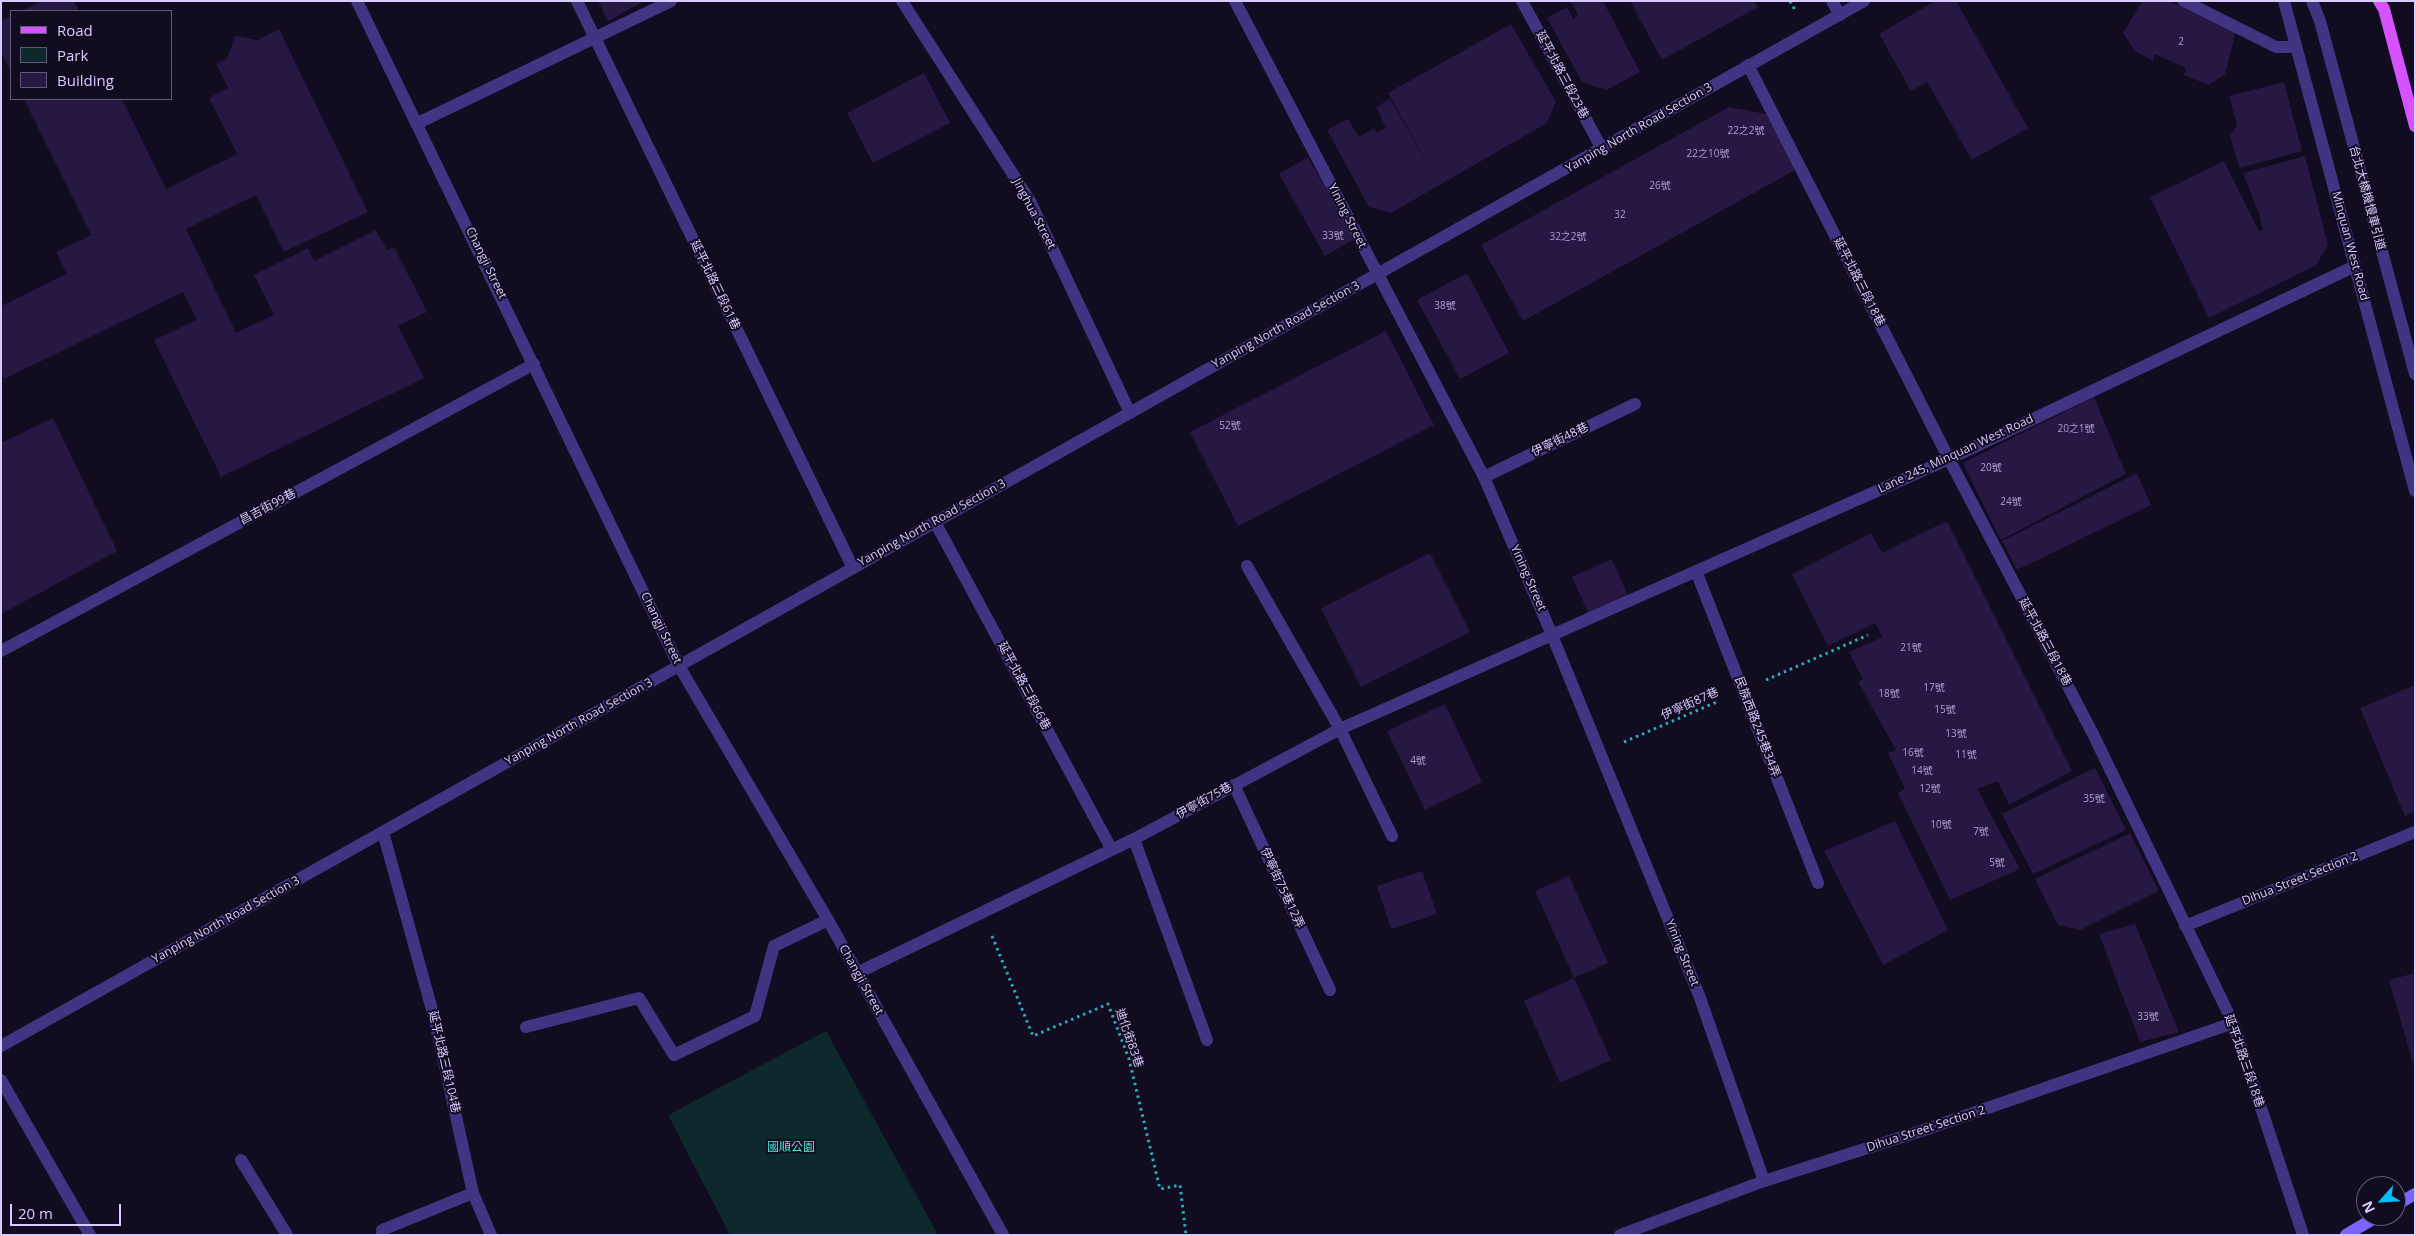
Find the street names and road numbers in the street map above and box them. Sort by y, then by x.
street label: 延平北路三段23巷 [1533,28,1591,122]
street label: Yanping North Road Section 3 [1563,80,1715,176]
street label: 台北大橋機慢車引道 [2346,144,2388,252]
street label: Jinghua Street [1009,176,1059,252]
street label: Yining Street [1325,181,1369,251]
street label: Minquan West Road [2328,190,2372,302]
street label: Changji Street [462,225,510,301]
street label: 延平北路三段18巷 [1830,235,1888,329]
street label: 延平北路三段61巷 [687,238,743,332]
street label: Yanping North Road Section 3 [1210,278,1362,372]
street label: Lane 245, Minquan West Road [1876,412,2036,496]
street label: 伊寧街48巷 [1529,420,1591,460]
street label: Yanping North Road Section 3 [856,476,1008,570]
street label: 昌吉街99巷 [237,486,299,528]
street label: Yining Street [1507,543,1549,613]
street label: Changji Street [637,590,685,666]
street label: 延平北路三段18巷 [2016,595,2074,689]
street label: 延平北路三段66巷 [995,639,1053,733]
street label: Yanping North Road Section 3 [503,675,655,769]
street label: 民族西路245巷34弄 [1731,675,1783,779]
street label: 伊寧街87巷 [1659,685,1721,723]
street label: 伊寧街75巷 [1174,780,1234,822]
street label: 伊寧街75巷12弄 [1257,845,1307,931]
street label: Dihua Street Section 2 [2240,849,2360,909]
street label: Yanping North Road Section 3 [150,873,302,967]
street label: Yining Street [1662,918,1702,988]
street label: Changji Street [836,942,886,1018]
street label: 迪化街83巷 [1112,1006,1146,1070]
street label: 延平北路三段104巷 [425,1009,463,1115]
street label: 延平北路三段18巷 [2221,1012,2267,1110]
street label: Dihua Street Section 2 [1865,1103,1987,1155]

